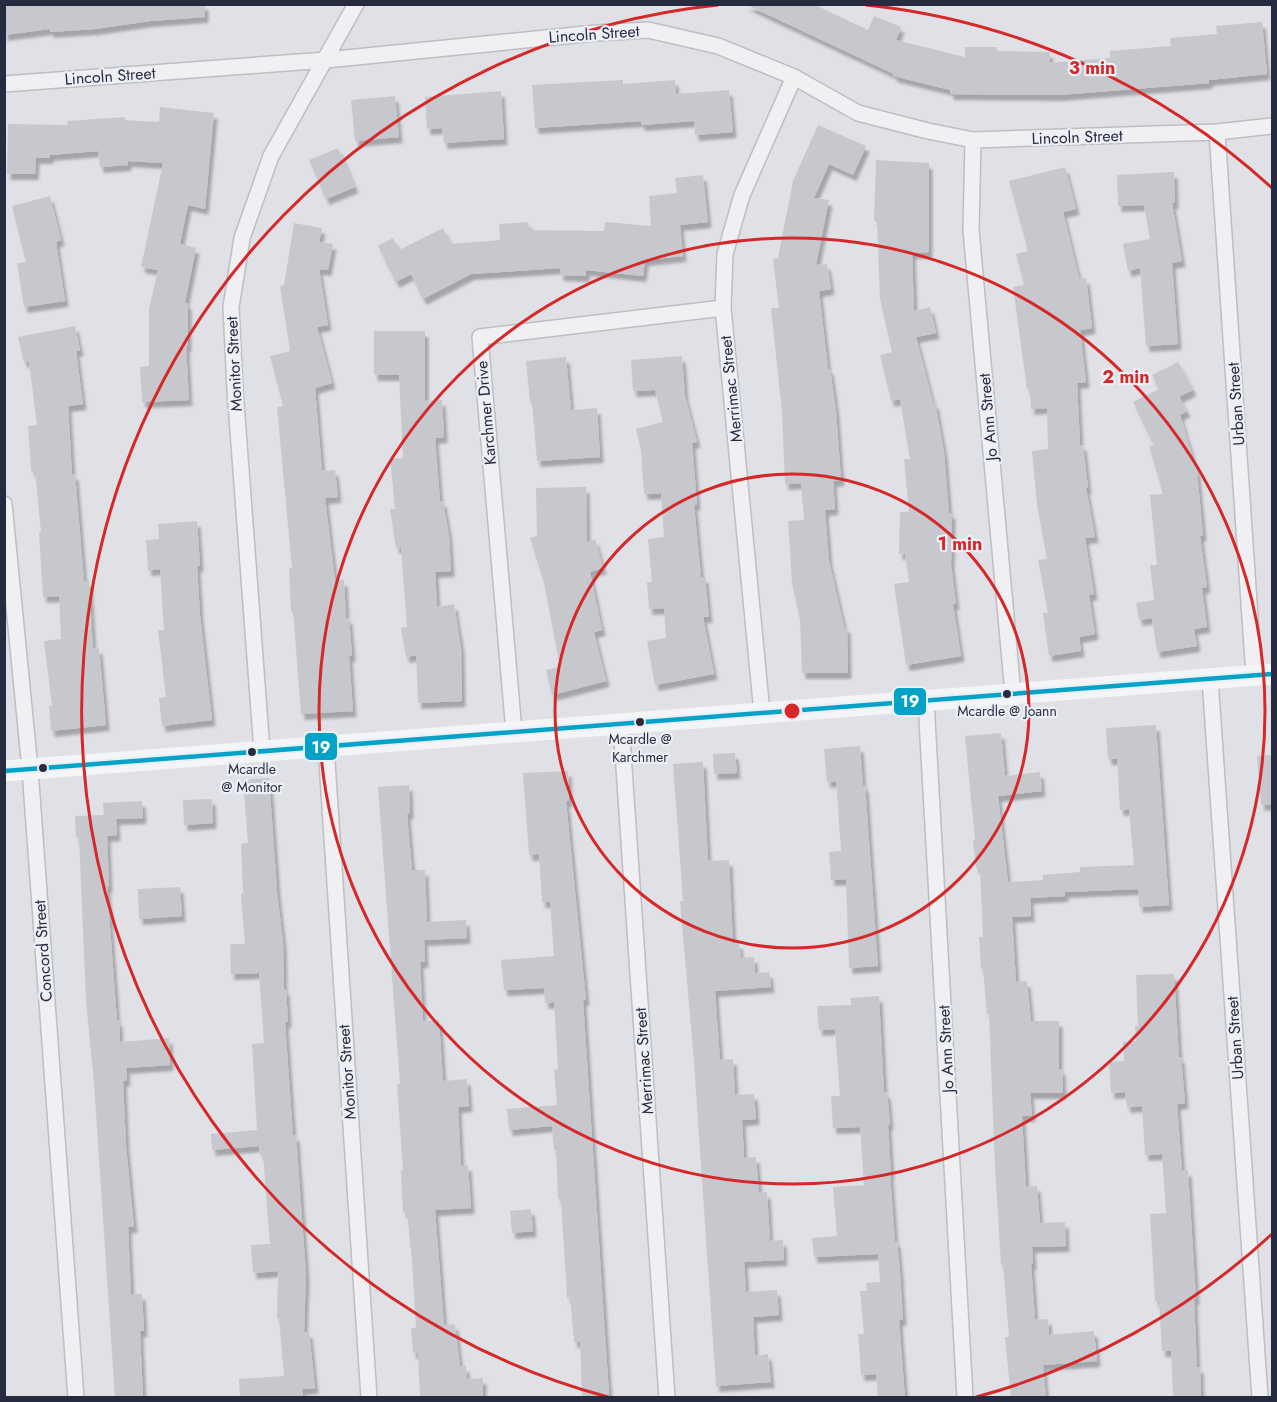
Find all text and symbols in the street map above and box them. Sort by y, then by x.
street label: Lincoln Street [548,19,640,49]
text: 3 min [1069,55,1115,81]
street label: Lincoln Street [64,61,156,91]
street label: Lincoln Street [1031,124,1123,150]
street label: Monitor Street [220,316,248,412]
street label: Merrimac Street [714,334,748,443]
street label: Karchmer Drive [470,360,502,466]
street label: Urban Street [1222,361,1250,447]
text: 2 min [1102,364,1150,390]
street label: Jo Ann Street [973,372,1003,464]
text: 1 min [938,531,982,557]
line badge: 19 [893,687,927,716]
marker: Mcardle @ Joann [1001,688,1013,700]
text: 19 [901,690,919,713]
centre of rings [782,701,802,721]
place label: Mcardle @ Joann [957,701,1057,721]
marker: Mcardle @ Karchmer [634,716,646,728]
place label: Mcardle @ Karchmer [609,729,672,767]
line badge: 19 [304,732,338,761]
text: 19 [312,736,330,759]
marker: Mcardle @ Monitor [246,746,258,758]
place label: Mcardle @ Monitor [222,759,283,797]
unlabelled marker [37,762,49,774]
street label: Concord Street [28,899,58,1003]
street label: Urban Street [1221,995,1249,1081]
street label: Jo Ann Street [932,1004,960,1095]
street label: Merrimac Street [629,1007,659,1115]
street label: Monitor Street [332,1024,362,1120]

